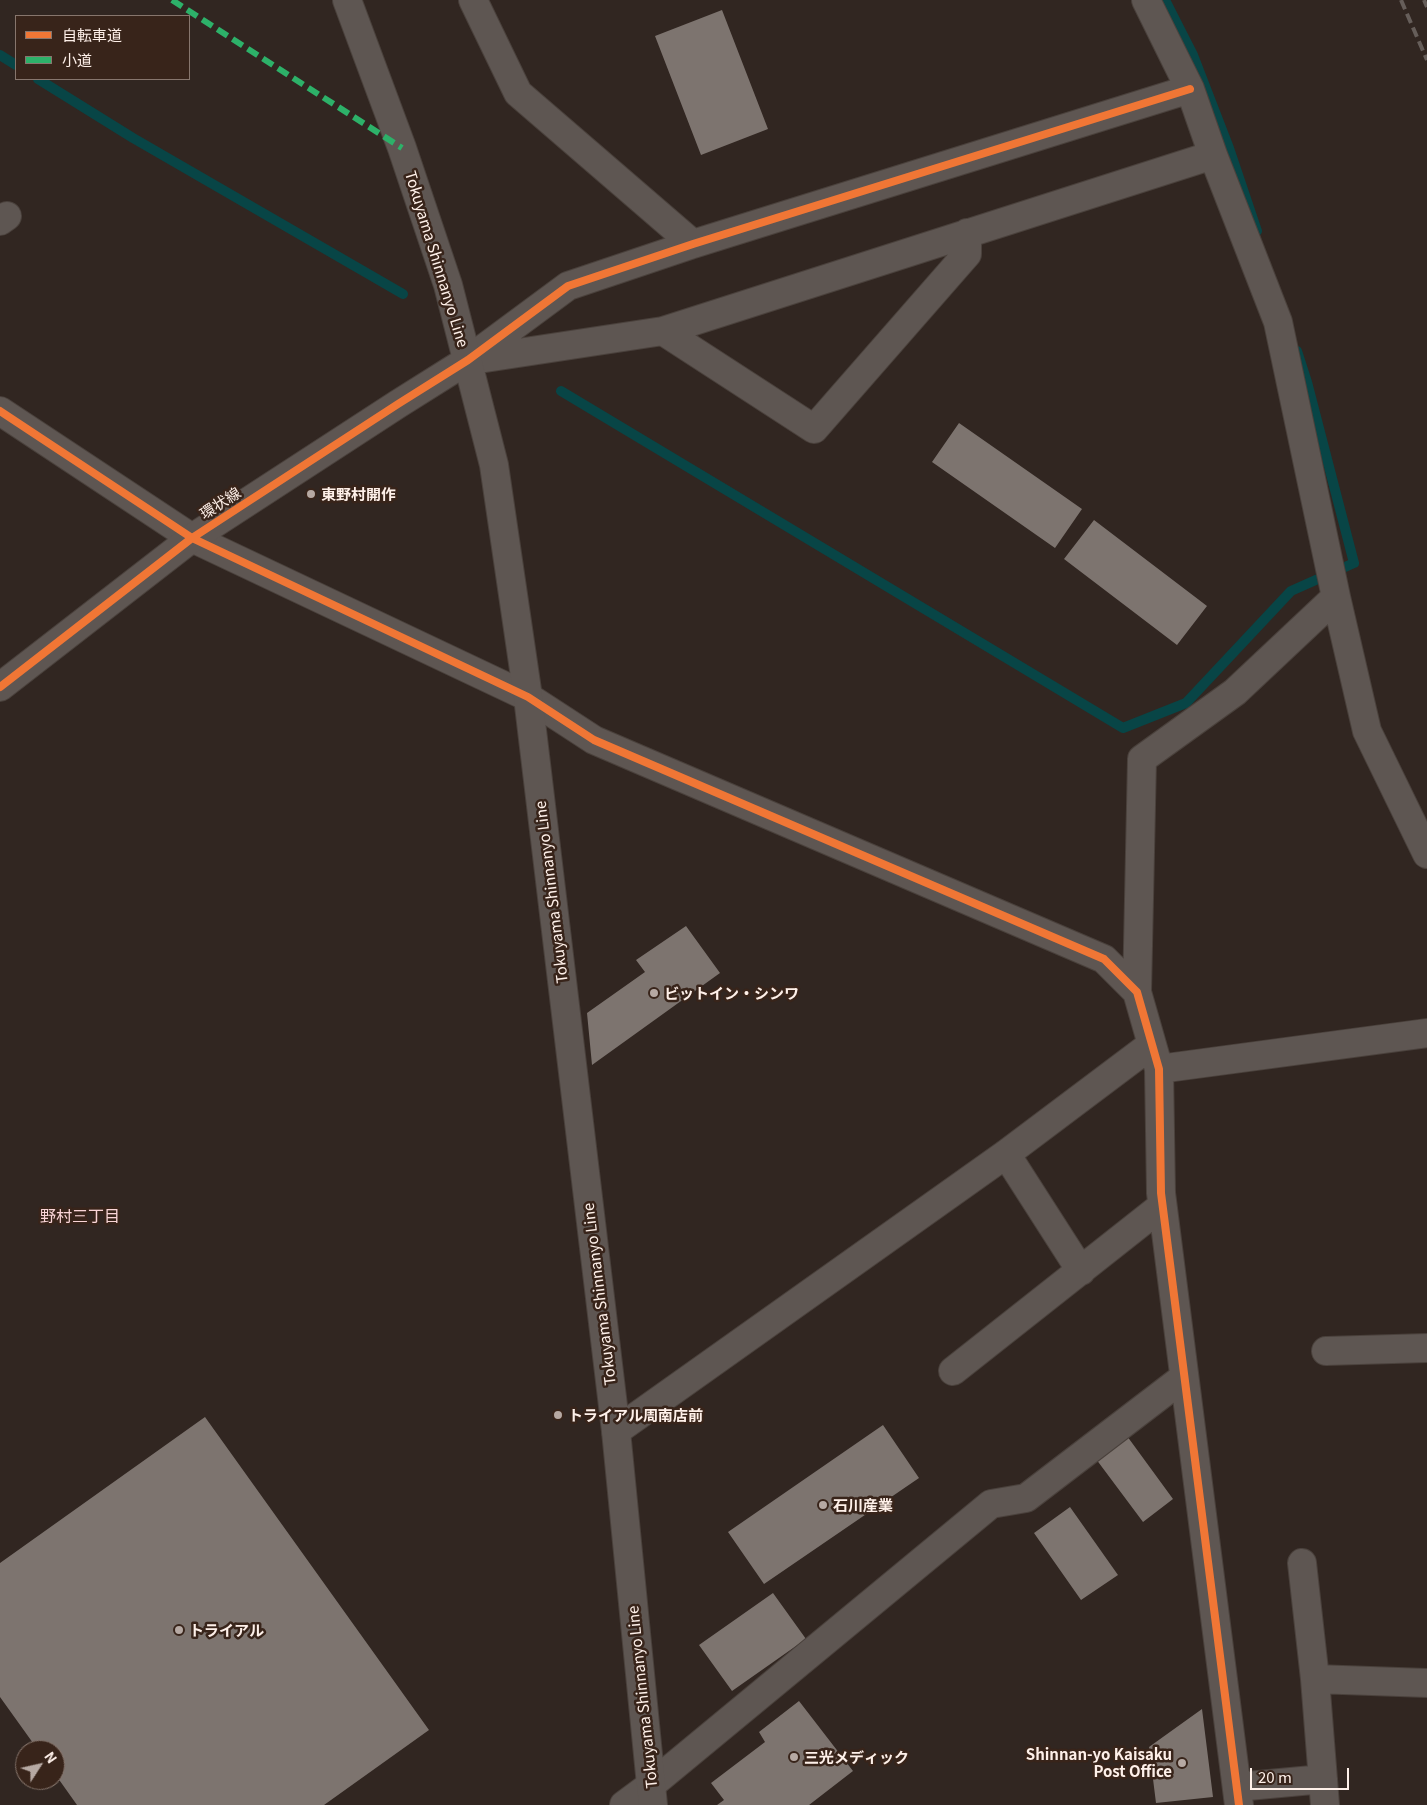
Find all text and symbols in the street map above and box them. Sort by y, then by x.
legend [15,15,190,80]
text: 自転車道 [62,24,122,45]
text: 小道 [62,49,92,70]
street label: Tokuyama Shinnanyo Line [402,169,472,349]
street label: 環状線 [196,483,244,523]
place label: 東野村開作 [321,485,396,503]
marker: 東野村開作 [305,488,317,500]
street label: Tokuyama Shinnanyo Line [531,800,571,984]
place label: ビットイン・シンワ [664,984,799,1002]
marker: ビットイン・シンワ [648,987,660,999]
street label: Tokuyama Shinnanyo Line [579,1202,619,1386]
district label: 野村三丁目 [40,1206,120,1226]
place label: トライアル周南店前 [568,1406,703,1424]
marker: トライアル周南店前 [552,1409,564,1421]
place label: 石川産業 [833,1496,893,1514]
marker: 石川産業 [817,1499,829,1511]
street label: Tokuyama Shinnanyo Line [623,1605,661,1789]
place label: トライアル [189,1621,264,1639]
marker: トライアル [173,1624,185,1636]
north arrow [15,1740,65,1790]
place label: Shinnan-yo Kaisaku Post Office [1026,1745,1172,1780]
text: N [40,1747,63,1767]
place label: 三光メディック [804,1748,909,1766]
marker: 三光メディック [788,1751,800,1763]
marker: Shinnan-yo Kaisaku Post Office [1176,1757,1188,1769]
scale bar [1252,1758,1351,1790]
text: 20 m [1258,1766,1292,1787]

